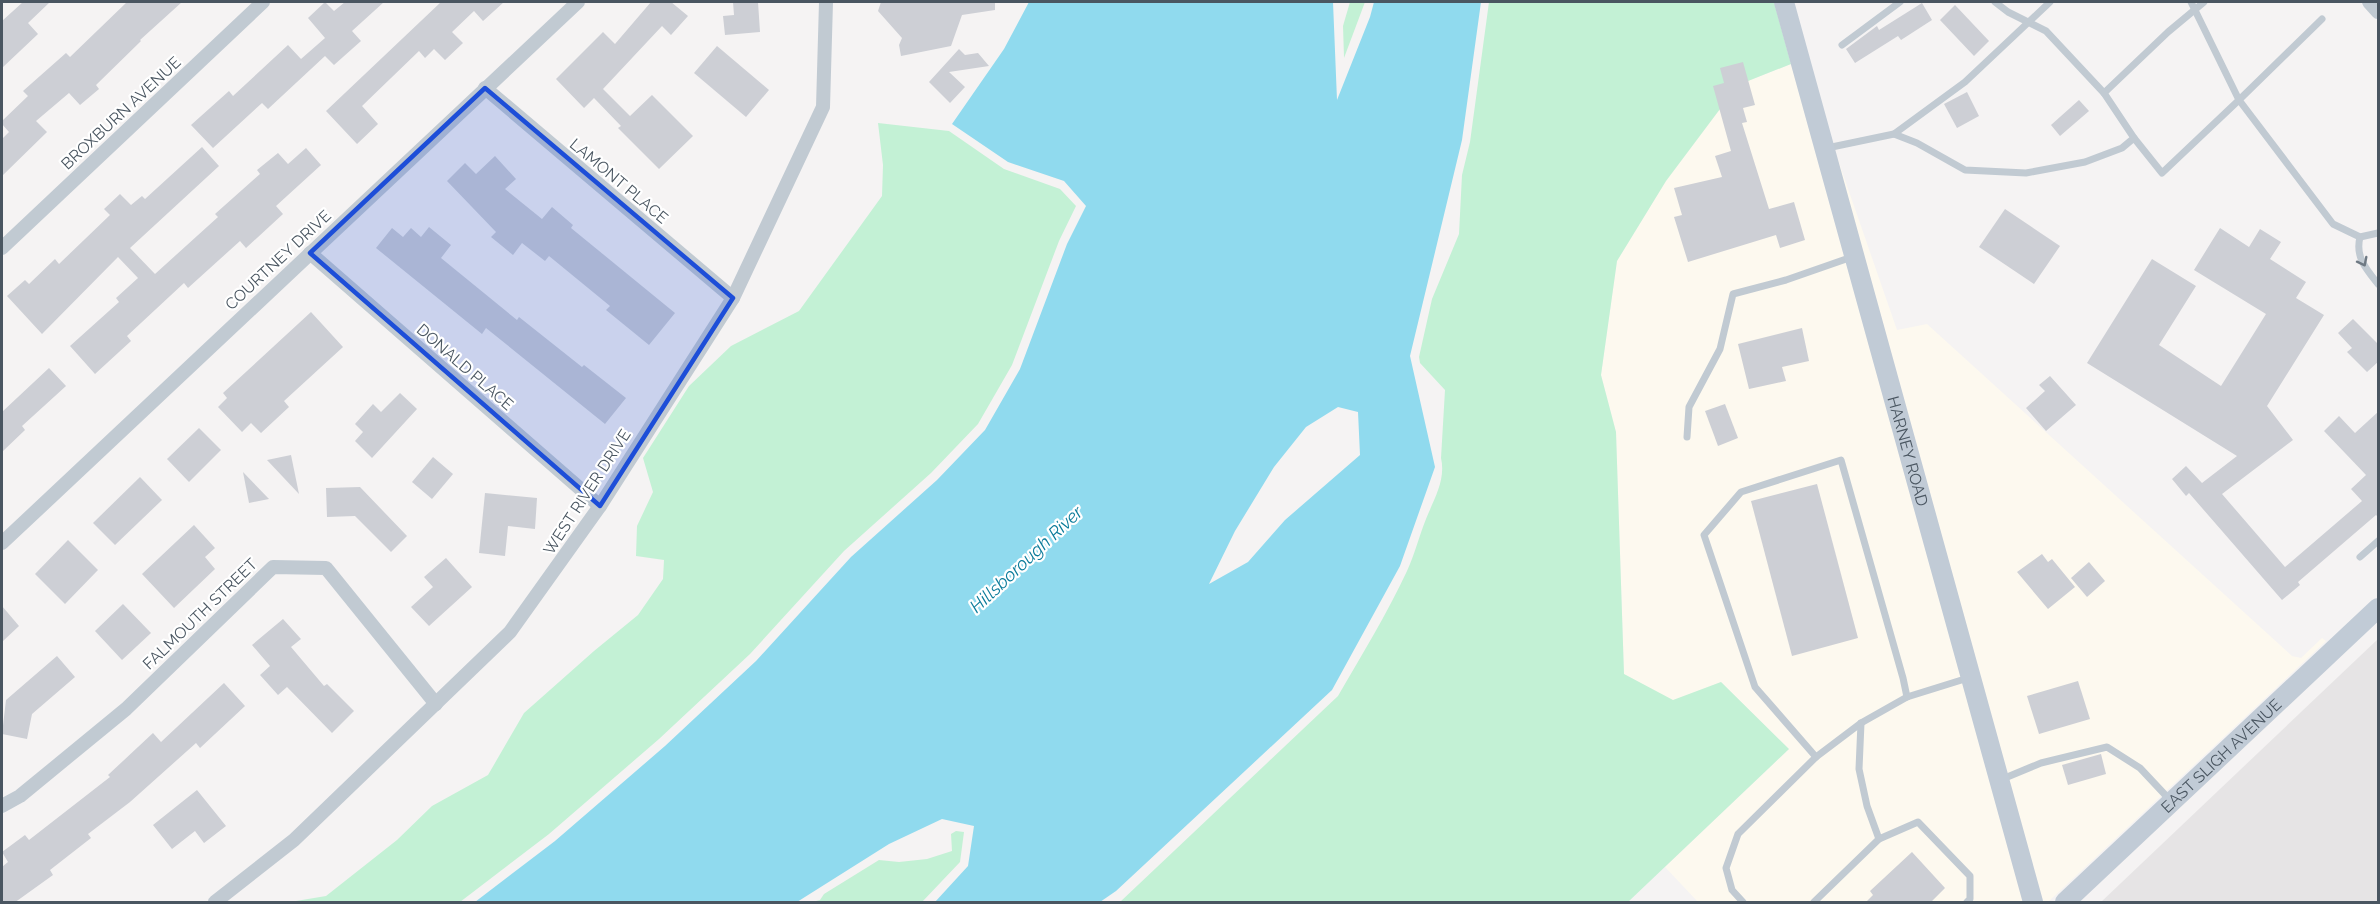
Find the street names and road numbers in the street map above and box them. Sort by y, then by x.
street label: BROXBURN AVENUE [57,53,185,173]
street label: LAMONT PLACE [566,134,672,228]
street label: COURTNEY DRIVE [221,206,335,314]
street label: DONALD PLACE [413,320,517,414]
street label: HARNEY ROAD [1884,394,1933,508]
street label: WEST RIVER DRIVE [539,426,635,558]
street label: FALMOUTH STREET [139,554,261,673]
street label: EAST SLIGH AVENUE [2157,694,2285,817]

